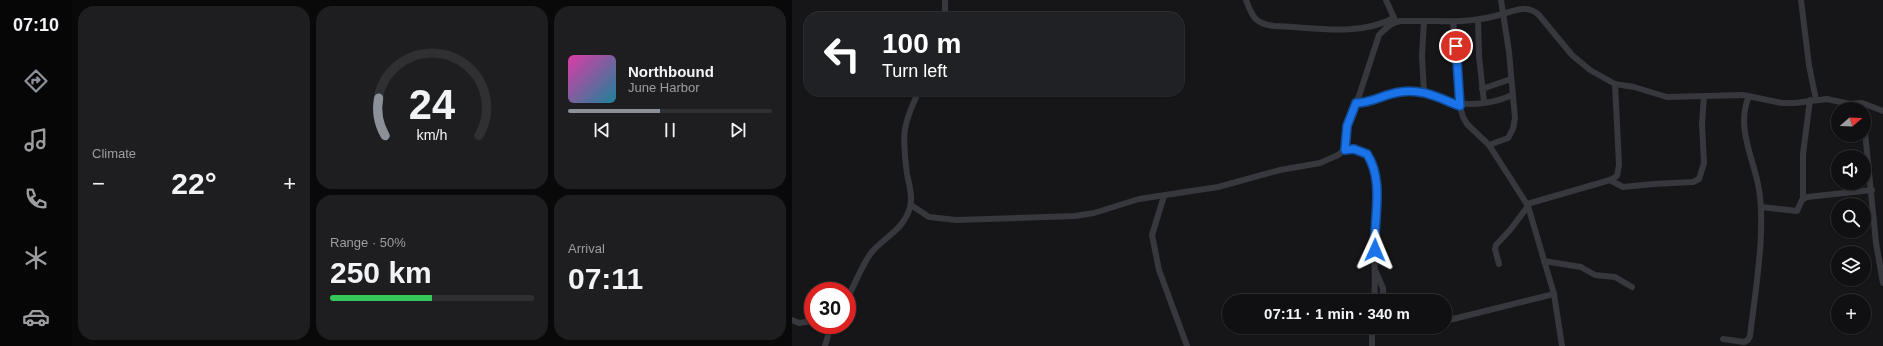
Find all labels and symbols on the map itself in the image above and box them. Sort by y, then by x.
pin [1439,29,1473,63]
north arrow [1831,102,1871,142]
position arrow [1354,229,1396,271]
speed limit sign: 30 [804,282,856,334]

